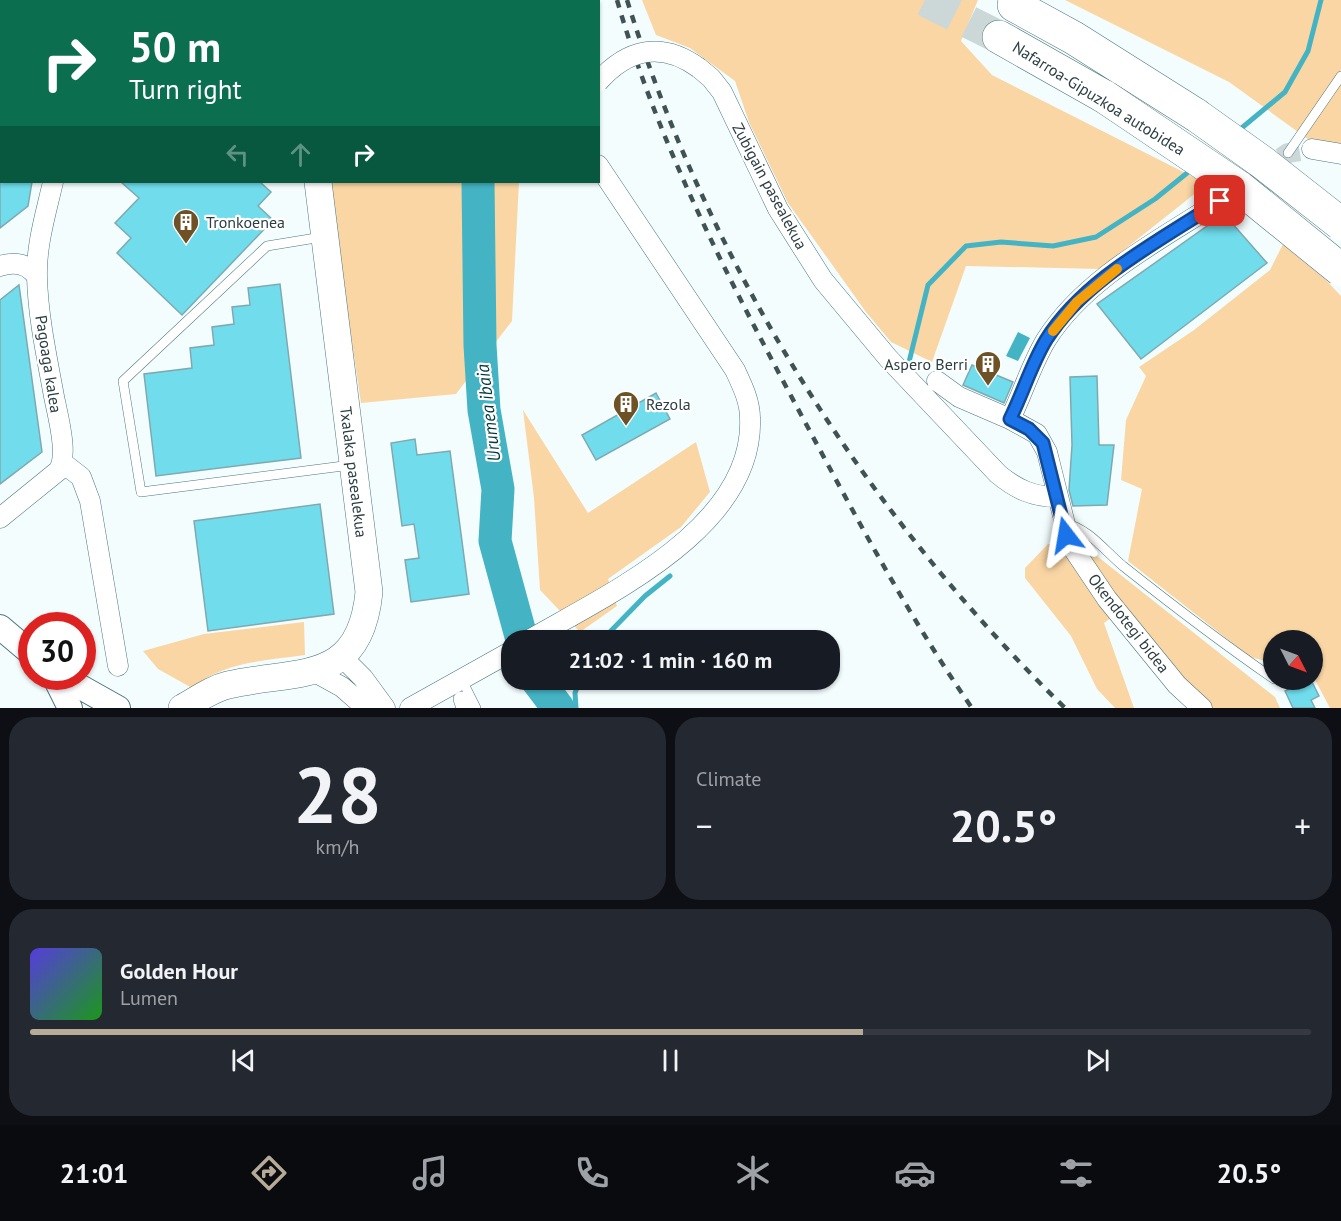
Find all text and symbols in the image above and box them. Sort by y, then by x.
text: 50 m [129,19,221,74]
icon: right [30,24,108,102]
street label: Nafarroa-Gipuzkoa autobidea [1009,37,1189,159]
text: Turn right [129,72,242,106]
street label: Zubigain pasealekua [728,119,812,253]
icon: left [221,138,254,171]
icon: ahead [284,138,317,171]
icon: right [347,138,380,171]
pin [1194,175,1245,226]
icon: arrive [1203,184,1236,217]
building icon: Tronkoenea [171,207,201,245]
place label: Tronkoenea [206,212,285,232]
street label: Pagoaga kalea [31,314,67,414]
building icon: Aspero Berri [973,349,1003,387]
place label: Aspero Berri [884,354,968,374]
water label: Urumea ibaia [471,363,505,463]
building icon: Rezola [611,389,641,427]
place label: Rezola [646,394,691,414]
street label: Txalaka pasealekua [336,405,372,539]
position arrow [1034,503,1098,567]
street label: Okendotegi bidea [1084,569,1174,677]
speed limit sign: 30 [18,612,96,690]
north arrow [1263,630,1323,690]
map controls [1263,630,1323,690]
text: 21:02 · 1 min · 160 m [569,646,772,674]
text: 28 [293,744,382,845]
text: Climate [696,766,762,792]
text: 20.5° [950,796,1057,854]
text: − [696,804,713,847]
text: + [1294,804,1311,847]
text: km/h [316,834,359,860]
text: Golden Hour [120,957,238,985]
text: Lumen [120,985,178,1011]
icon: previous [227,1044,260,1077]
icon: pause [654,1044,687,1077]
icon: next [1081,1044,1114,1077]
icon: directions [248,1152,290,1194]
icon: music [409,1152,451,1194]
icon: phone [571,1152,613,1194]
icon: climate [732,1152,774,1194]
icon: car [894,1152,936,1194]
icon: filters [1055,1152,1097,1194]
text: 21:01 [60,1156,128,1190]
text: 20.5° [1217,1156,1281,1190]

